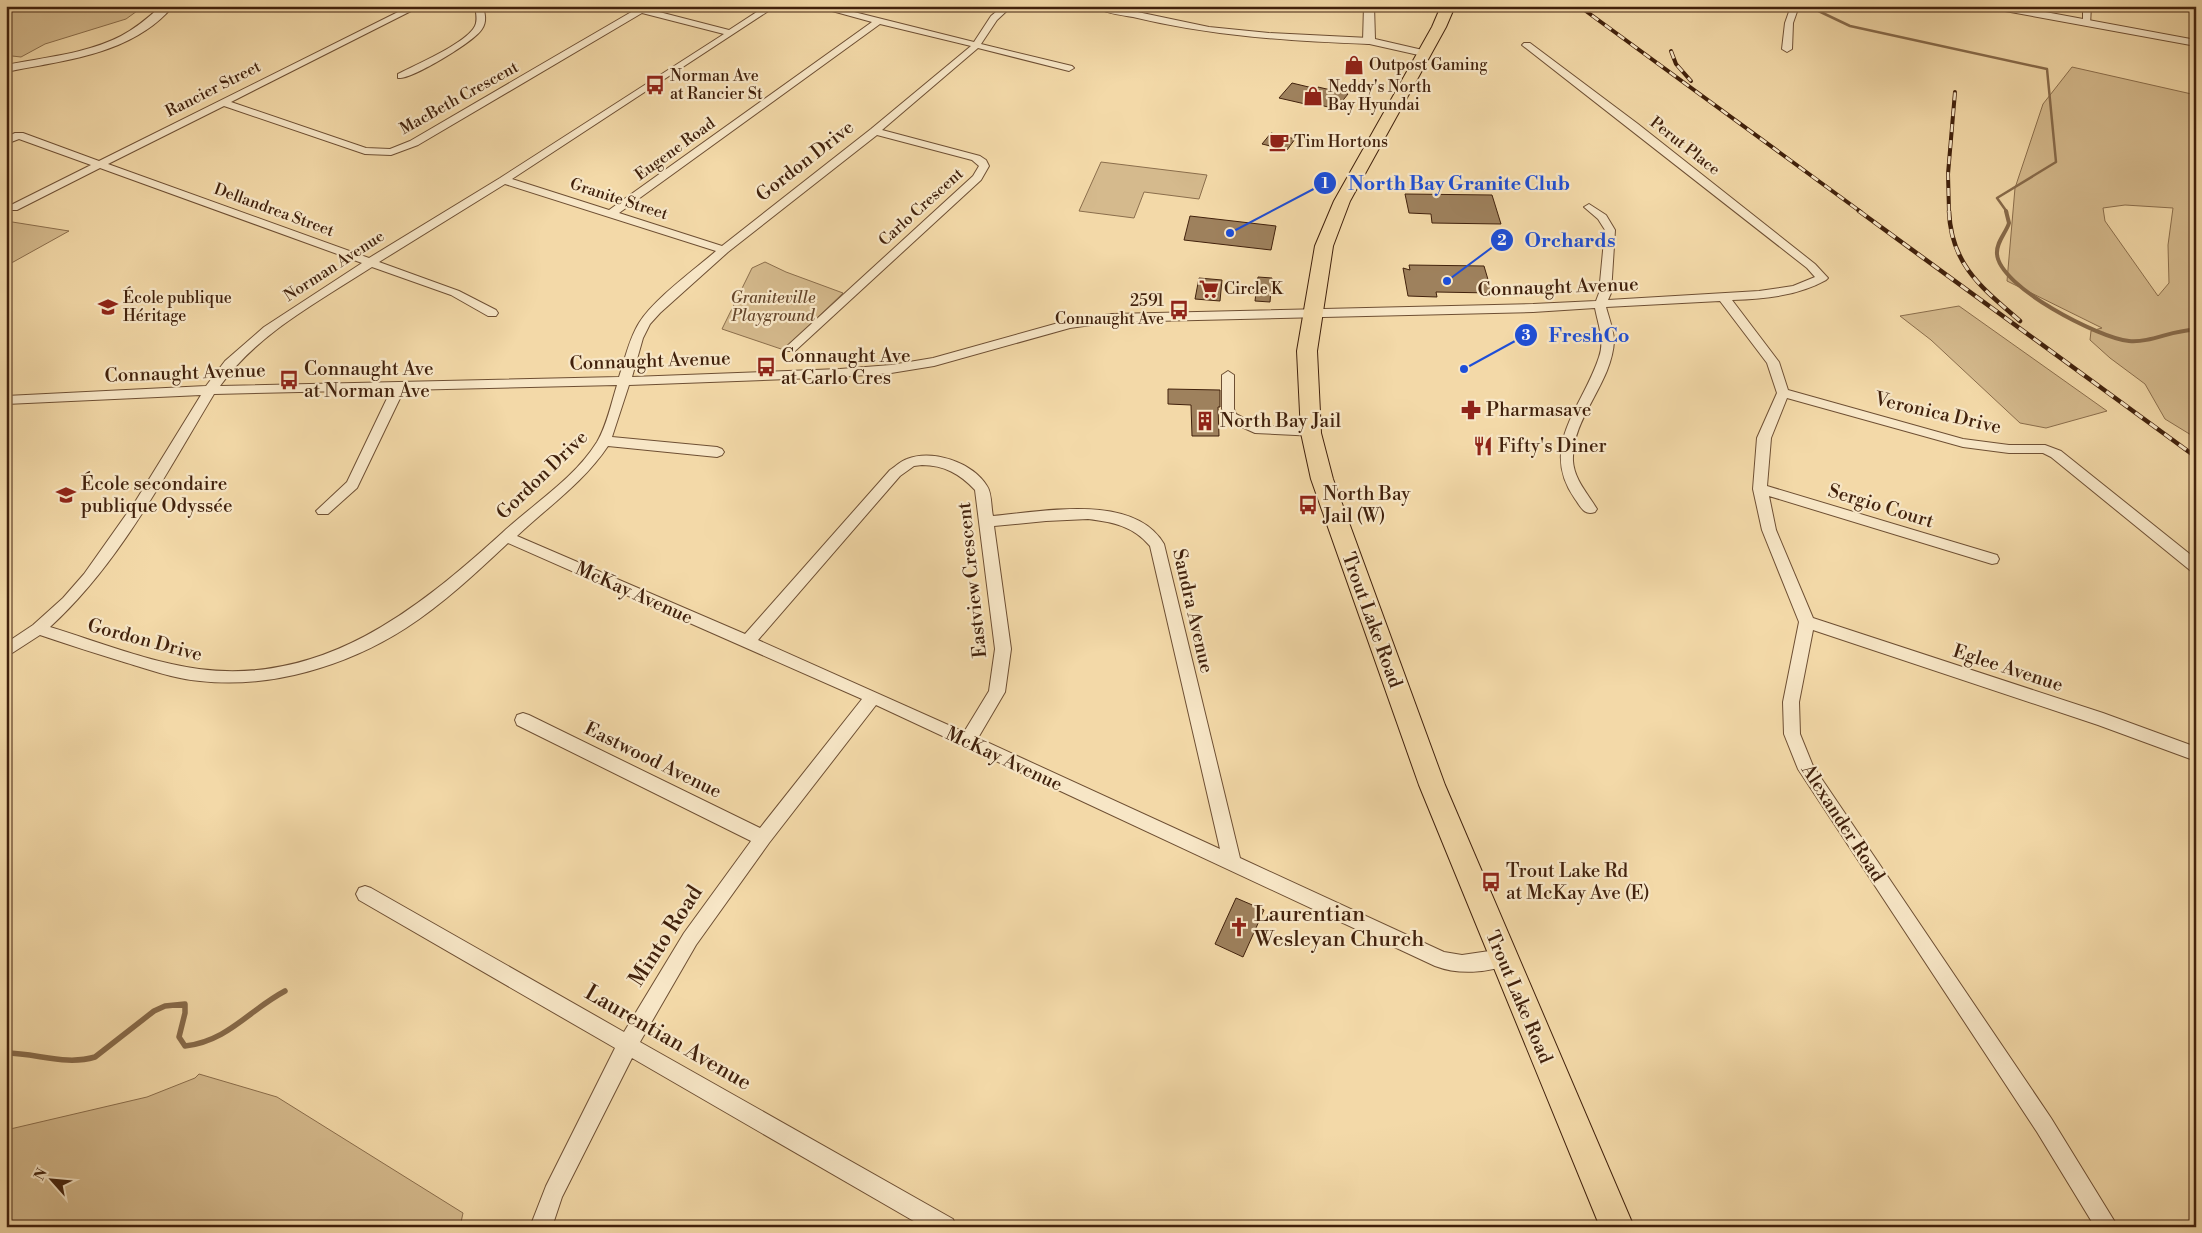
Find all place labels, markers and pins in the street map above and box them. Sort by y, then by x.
shop icon: Outpost Gaming [1343,54,1365,76]
place label: Outpost Gaming [1369,55,1488,75]
place label: Norman Ave at Rancier St [670,66,763,104]
bus stop icon: Norman Ave at Rancier St [644,74,666,96]
place label: Neddy's North Bay Hyundai [1327,77,1432,115]
shop icon: Neddy's North Bay Hyundai [1302,85,1324,107]
cafe icon: Tim Hortons [1268,131,1290,153]
place label: Tim Hortons [1294,132,1388,152]
callout: North Bay Granite Club [1313,165,1580,200]
callout: Orchards [1489,222,1626,257]
supermarket icon: Circle K [1198,278,1220,300]
place label: Circle K [1224,279,1284,299]
place label: École publique Héritage [123,286,232,326]
place label: 2591 Connaught Ave [1055,291,1164,329]
school or university icon: École publique Héritage [97,296,119,318]
bus stop icon: 2591 Connaught Ave [1168,299,1190,321]
callout: FreshCo [1514,318,1640,353]
place label: Connaught Ave at Carlo Cres [781,344,911,390]
bus stop icon: Connaught Ave at Carlo Cres [755,356,777,378]
place label: Connaught Ave at Norman Ave [304,357,434,403]
bus stop icon: Connaught Ave at Norman Ave [278,369,300,391]
place label: Pharmasave [1486,398,1591,422]
pharmacy icon: Pharmasave [1460,399,1482,421]
place label: North Bay Jail [1220,409,1341,433]
building icon: North Bay Jail [1194,410,1216,432]
place label: Fifty's Diner [1498,434,1607,458]
restaurant icon: Fifty's Diner [1472,435,1494,457]
place label: École secondaire publique Odyssée [81,471,233,518]
place label: North Bay Jail (W) [1322,482,1411,528]
school or university icon: École secondaire publique Odyssée [55,484,77,506]
bus stop icon: North Bay Jail (W) [1297,494,1319,516]
place label: Trout Lake Rd at McKay Ave (E) [1506,859,1650,905]
bus stop icon: Trout Lake Rd at McKay Ave (E) [1480,871,1502,893]
place label: Laurentian Wesleyan Church [1253,901,1424,953]
church icon: Laurentian Wesleyan Church [1228,916,1250,938]

